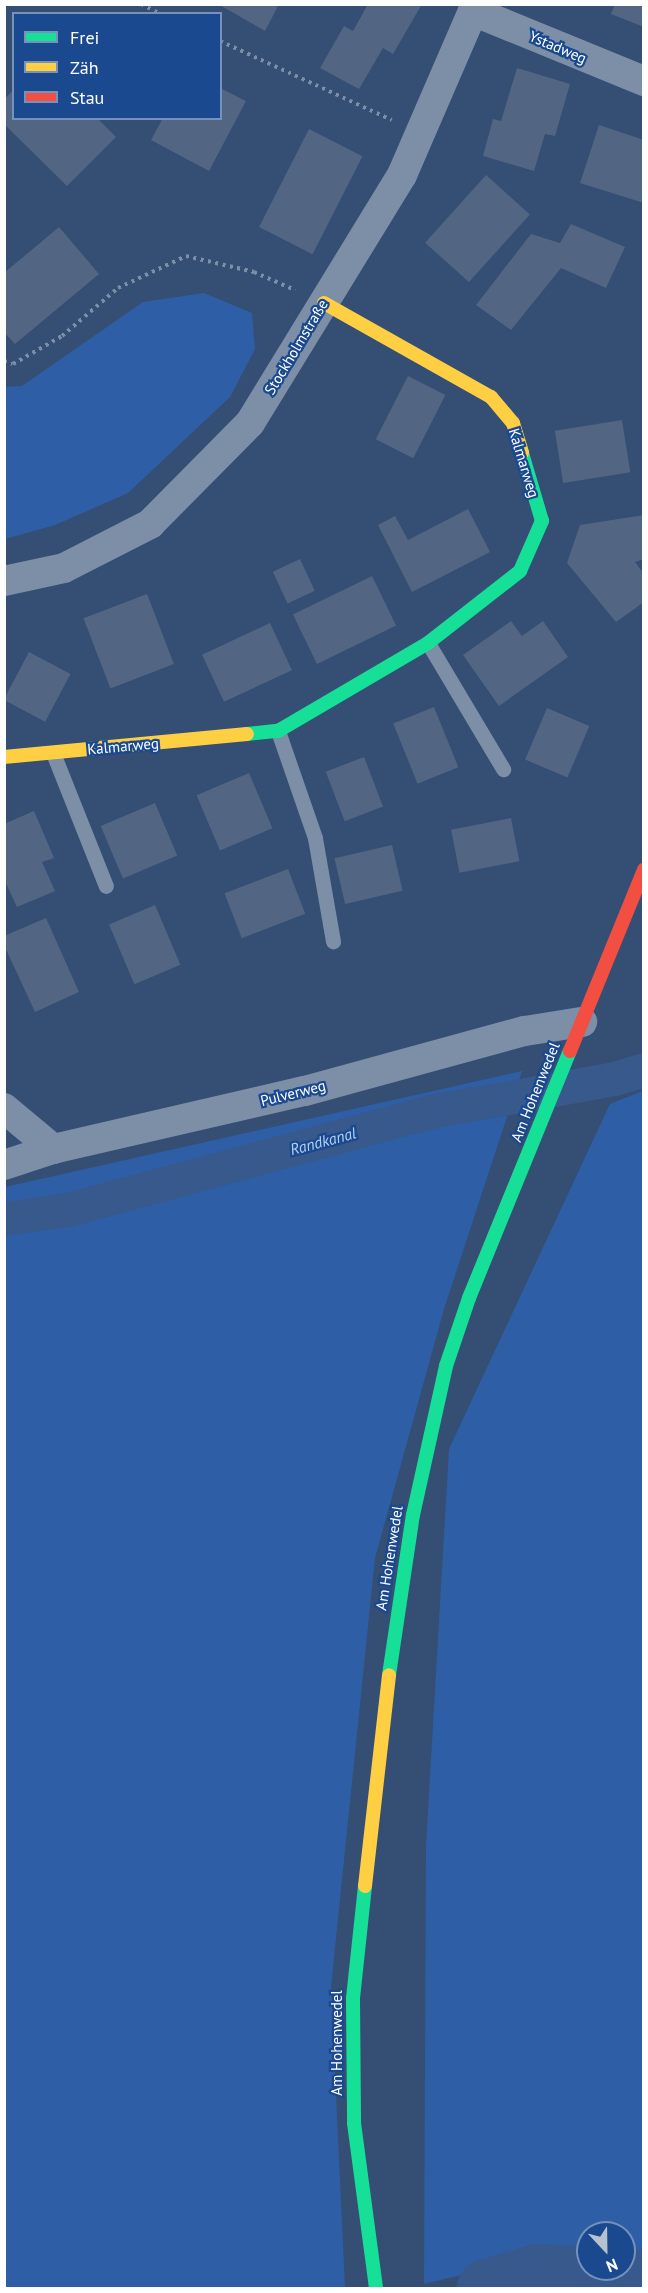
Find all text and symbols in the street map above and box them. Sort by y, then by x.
legend [12,12,222,120]
text: Frei [70,26,99,49]
street label: Ystadweg [527,27,589,67]
text: Zäh [70,56,99,79]
text: Stau [70,86,104,109]
street label: Stockholmstraße [260,296,332,398]
street label: Kalmarweg [505,426,543,500]
street label: Kalmarweg [87,734,159,758]
street label: Am Hohenwedel [507,1040,563,1144]
street label: Pulverweg [259,1076,327,1110]
water label: Randkanal [288,1123,358,1159]
street label: Am Hohenwedel [372,1504,406,1612]
street label: Am Hohenwedel [328,1990,346,2096]
north arrow [576,2221,636,2281]
text: N [603,2255,621,2277]

